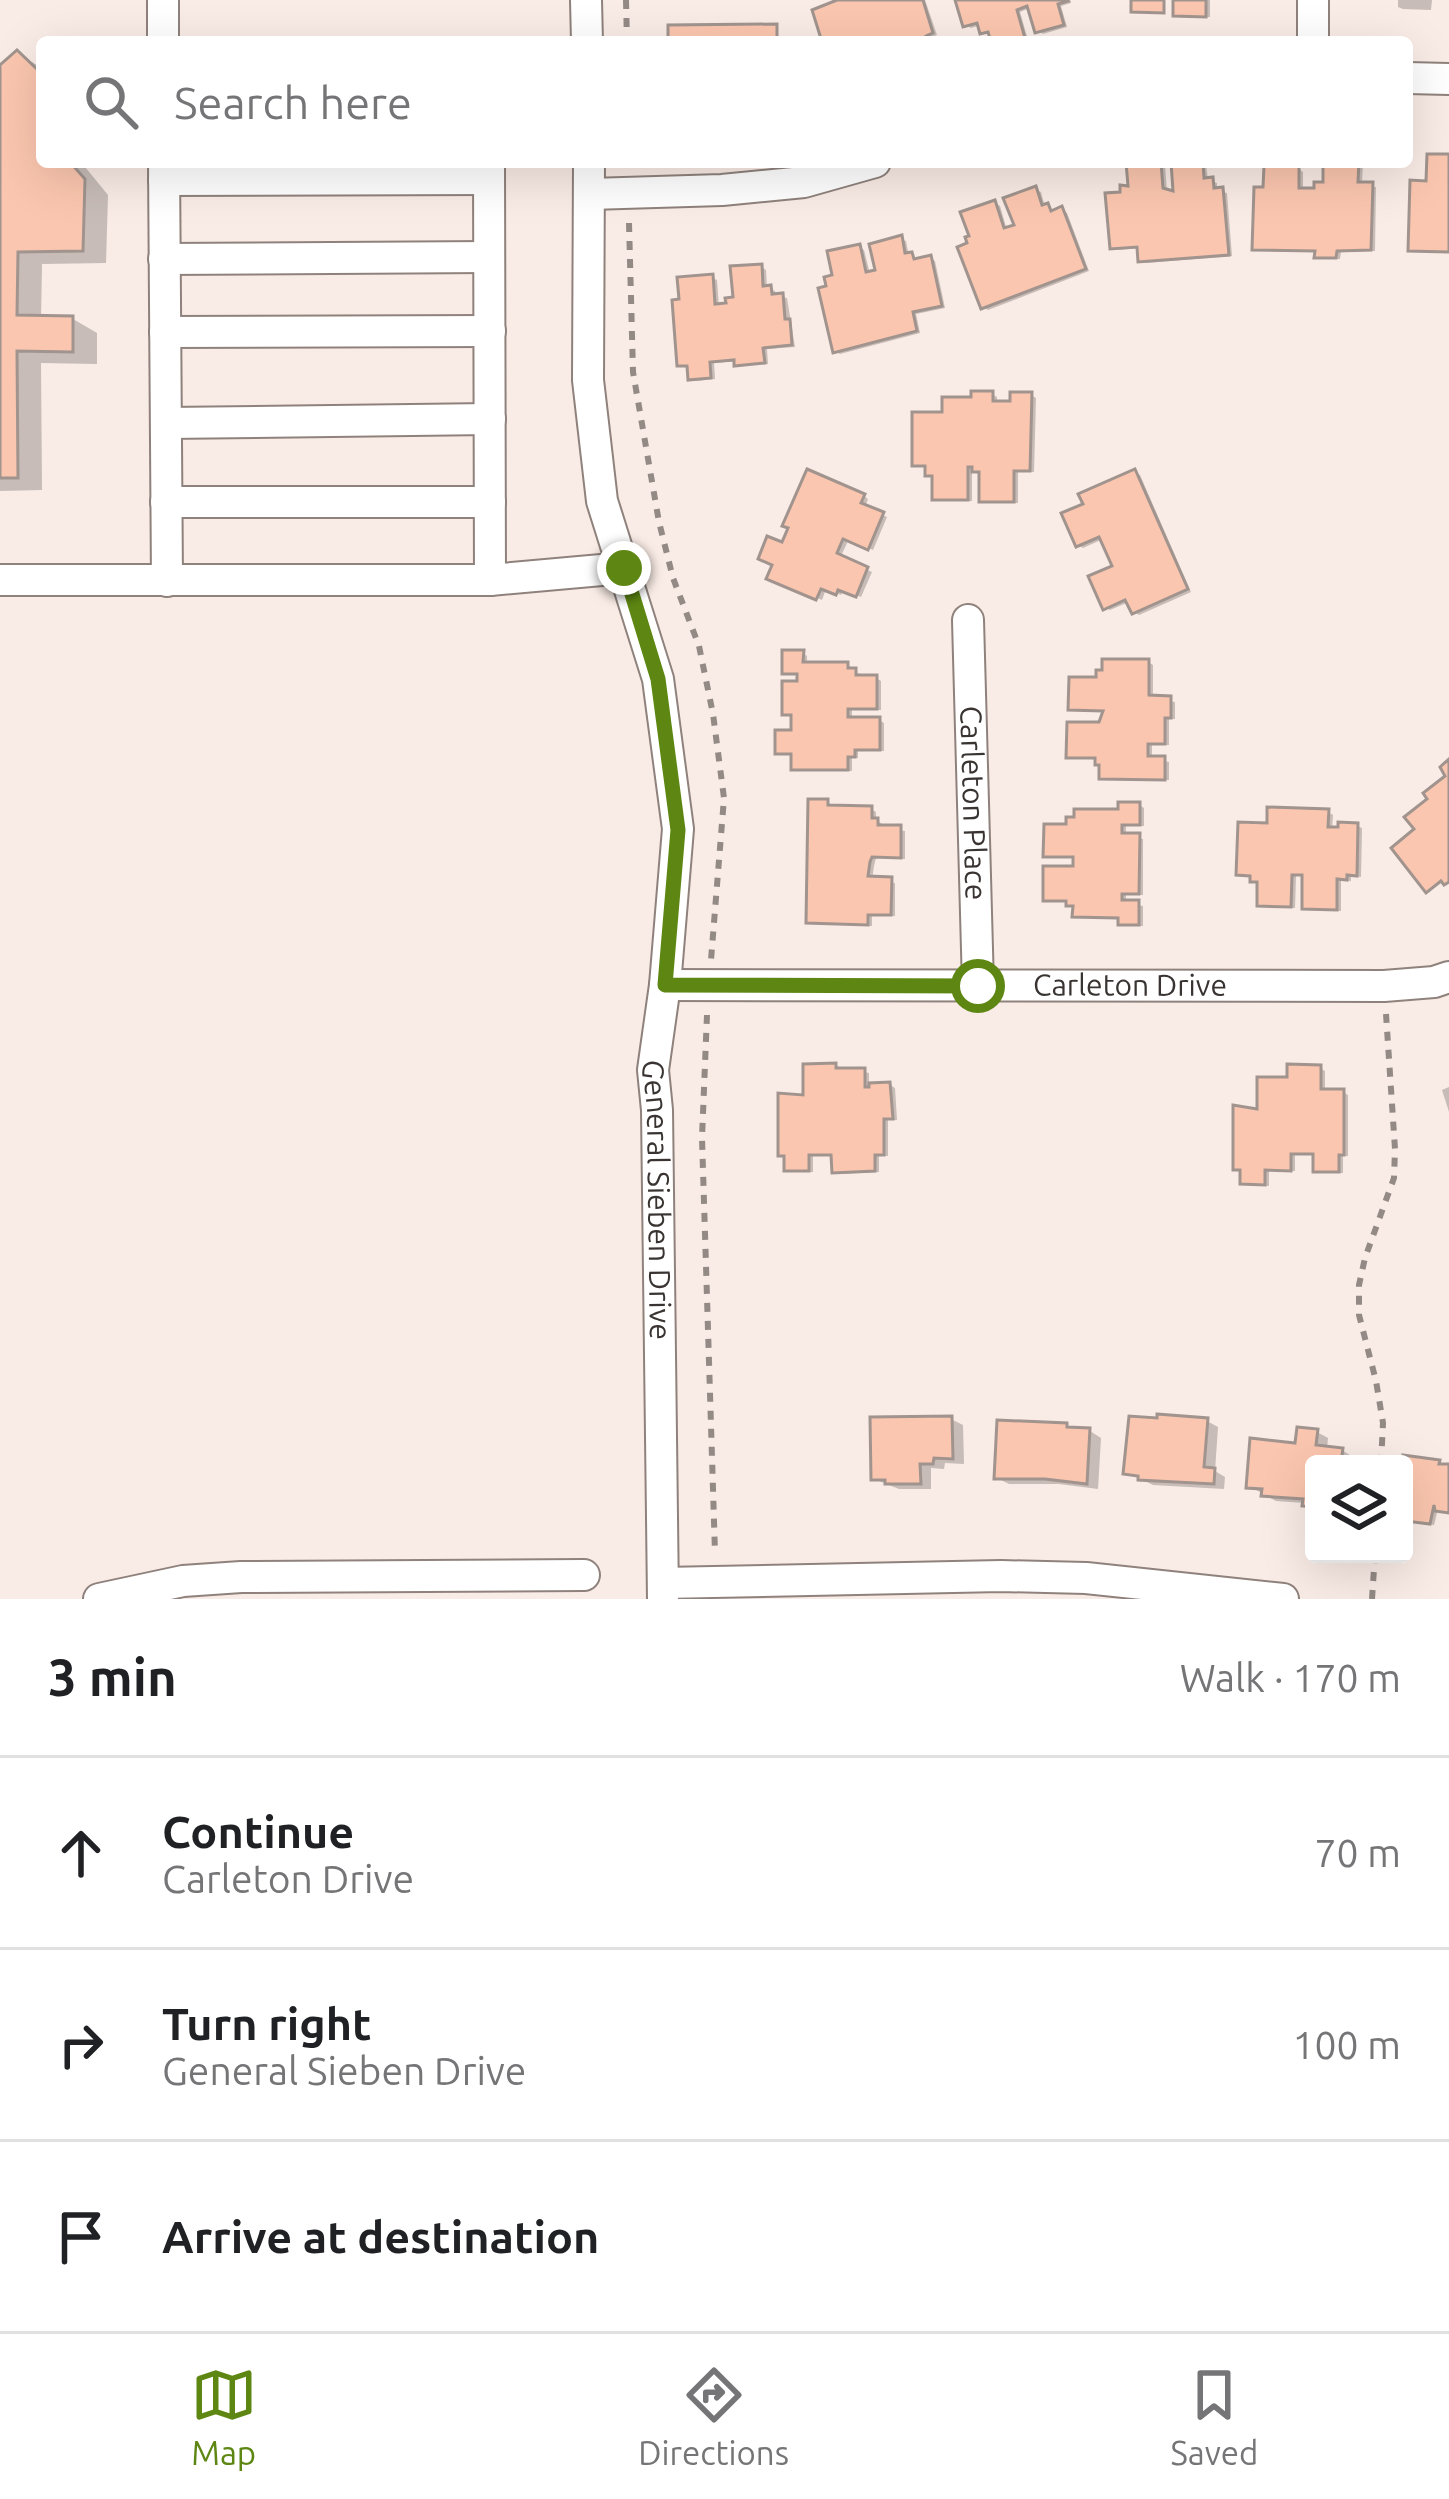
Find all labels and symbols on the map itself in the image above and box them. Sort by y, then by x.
route end [597,541,651,595]
street label: Carleton Place [954,705,994,901]
route start [951,959,1005,1013]
street label: Carleton Drive [1033,968,1227,1002]
street label: General Sieben Drive [636,1058,678,1340]

